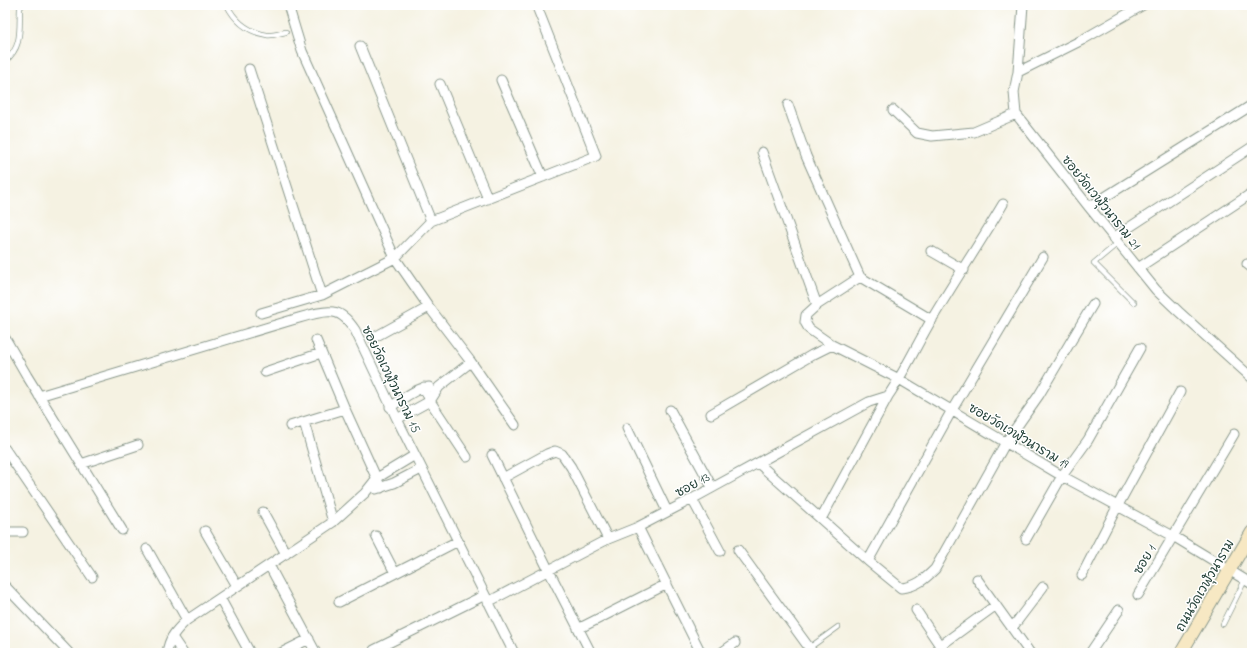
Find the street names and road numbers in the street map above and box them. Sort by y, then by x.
street label: ซอยวัดเวฬุวนาราม 21 [1057,152,1145,254]
street label: ซอยวัดเวฬุวนาราม 15 [356,323,425,437]
street label: ซอยวัดเวฬุวนาราม 19 [964,399,1072,474]
street label: ซอย 13 [672,468,714,503]
street label: ถนนวัดเวฬุวนาราม [1171,536,1239,635]
street label: ซอย 1 [1129,541,1162,578]

